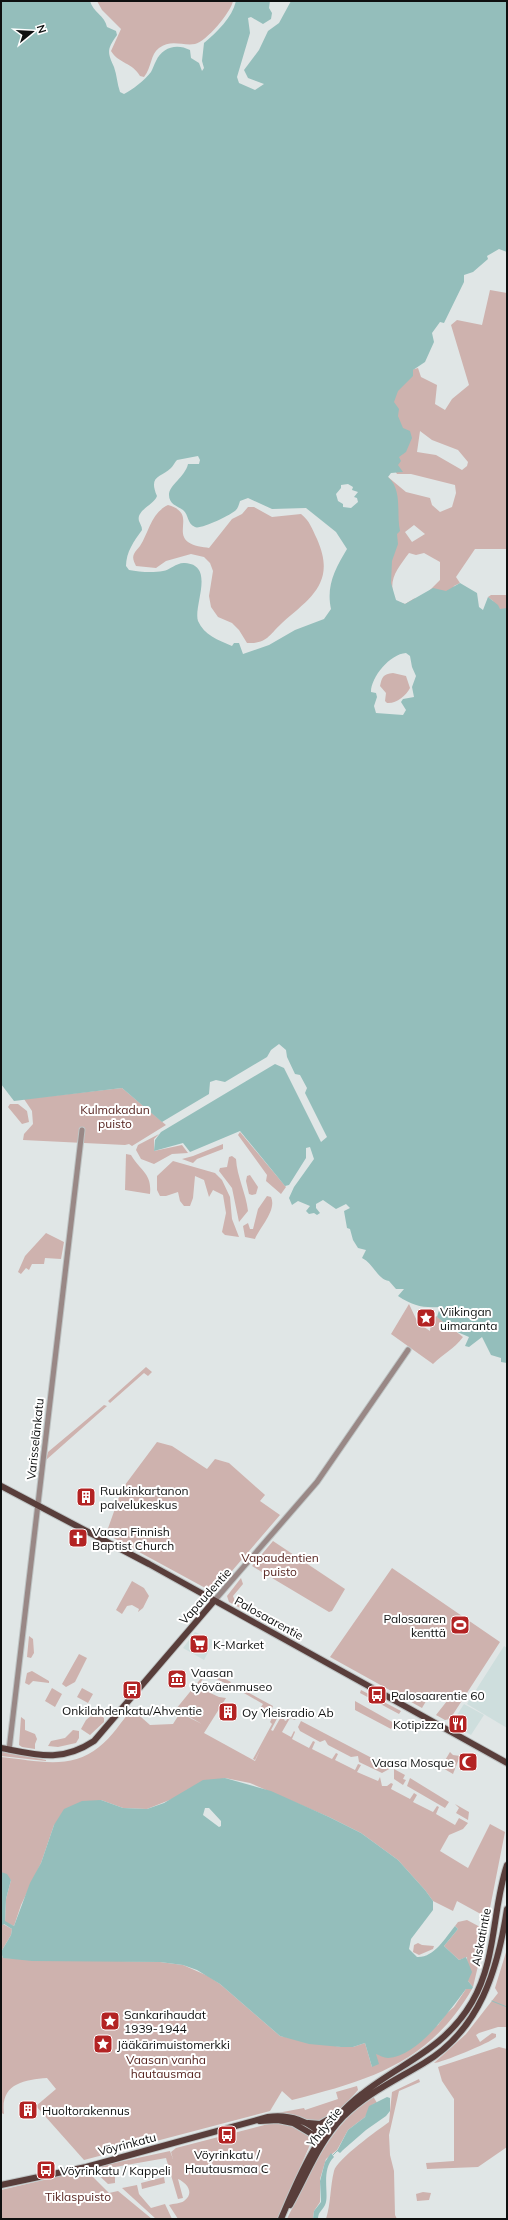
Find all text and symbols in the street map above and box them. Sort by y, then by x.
north arrow [12,12,52,52]
text: N [34,23,49,35]
park label: Kulmakadun puisto [80,1102,150,1131]
place label: Viikingan uimaranta [440,1304,497,1333]
place icon: Viikingan uimaranta [415,1307,437,1329]
street label: Varisselänkatu [23,1397,47,1481]
place label: Ruukinkartanon palvelukeskus [100,1483,189,1512]
building icon: Ruukinkartanon palvelukeskus [75,1486,97,1508]
place label: Vaasa Finnish Baptist Church [92,1524,174,1553]
church icon: Vaasa Finnish Baptist Church [67,1527,89,1549]
park label: Vapaudentien puisto [241,1550,319,1579]
street label: Vapaudentie [176,1565,234,1627]
street label: Palosaarentie [232,1593,306,1643]
place label: Palosaaren kenttä [383,1611,446,1640]
sports icon: Palosaaren kenttä [449,1614,471,1636]
supermarket icon: K-Market [188,1633,210,1655]
place label: K-Market [213,1637,264,1652]
place label: Vaasan työväenmuseo [191,1665,272,1694]
museum icon: Vaasan työväenmuseo [166,1668,188,1690]
bus stop icon: Onkilahdenkatu/Ahventie [121,1679,143,1701]
bus stop icon: Palosaarentie 60 [366,1684,388,1706]
place label: Palosaarentie 60 [391,1688,485,1703]
building icon: Oy Yleisradio Ab [217,1701,239,1723]
place label: Onkilahdenkatu/Ahventie [62,1703,202,1718]
place label: Oy Yleisradio Ab [242,1705,334,1720]
restaurant icon: Kotipizza [447,1713,469,1735]
place label: Kotipizza [393,1717,444,1732]
mosque icon: Vaasa Mosque [457,1751,479,1773]
place label: Vaasa Mosque [372,1755,454,1770]
street label: Alskatintie [468,1907,494,1967]
place label: Sankarihaudat 1939-1944 [124,2007,206,2036]
place icon: Sankarihaudat 1939-1944 [99,2010,121,2032]
place icon: Jääkärimuistomerkki [92,2033,114,2055]
place label: Jääkärimuistomerkki [117,2037,230,2052]
park label: Vaasan vanha hautausmaa [126,2052,206,2081]
building icon: Huoltorakennus [17,2099,39,2121]
place label: Huoltorakennus [42,2103,130,2118]
street label: Yhdystie [303,2104,345,2151]
bus stop icon: Vöyrinkatu / Hautausmaa C [216,2124,238,2146]
street label: Vöyrinkatu [96,2129,158,2159]
place label: Vöyrinkatu / Hautausmaa C [185,2147,269,2176]
bus stop icon: Vöyrinkatu / Kappeli [35,2159,57,2181]
place label: Vöyrinkatu / Kappeli [60,2163,171,2178]
park label: Tiklaspuisto [45,2189,111,2204]

